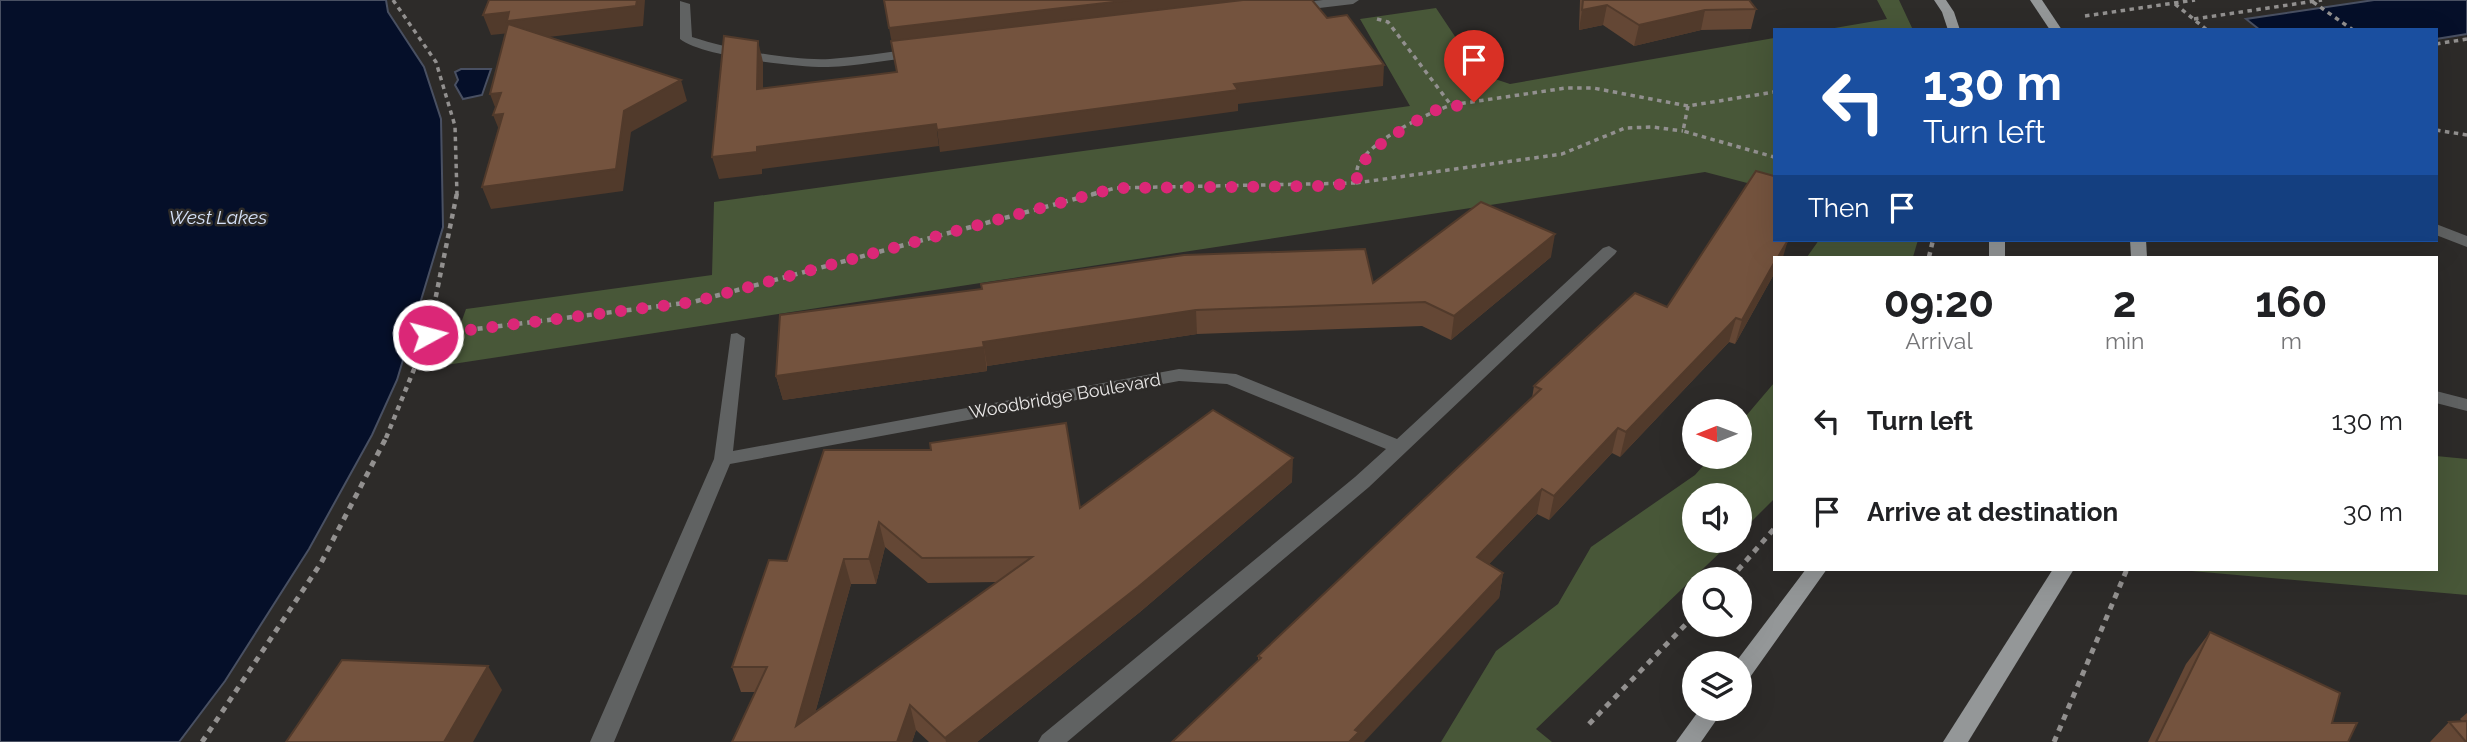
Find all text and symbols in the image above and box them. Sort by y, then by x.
pin [1444,30,1504,102]
icon: arrive [1455,41,1493,79]
text: 130 m [1923,54,2062,111]
icon: left [1808,56,1899,147]
text: Turn left [1923,113,2045,150]
icon: arrive [1883,189,1921,227]
text: Then [1808,193,1869,223]
water label: West Lakes [169,206,267,228]
text: 09:20 [1884,278,1994,327]
text: 2 [2113,278,2137,327]
text: 160 [2255,278,2327,327]
position arrow [391,298,465,372]
text: Arrival [1905,327,1973,354]
text: min [2105,327,2144,354]
text: m [2281,327,2302,354]
street label: Woodbridge Boulevard [968,368,1162,423]
north arrow [1682,399,1752,469]
map controls [1682,399,1752,721]
icon: left [1808,402,1846,440]
text: Turn left [1867,406,1973,436]
text: 130 m [2332,406,2403,436]
button: sound [1682,483,1752,553]
icon: arrive [1808,493,1846,531]
text: Arrive at destination [1867,497,2118,527]
text: 30 m [2343,497,2403,527]
button: search [1682,567,1752,637]
button: layers [1682,651,1752,721]

